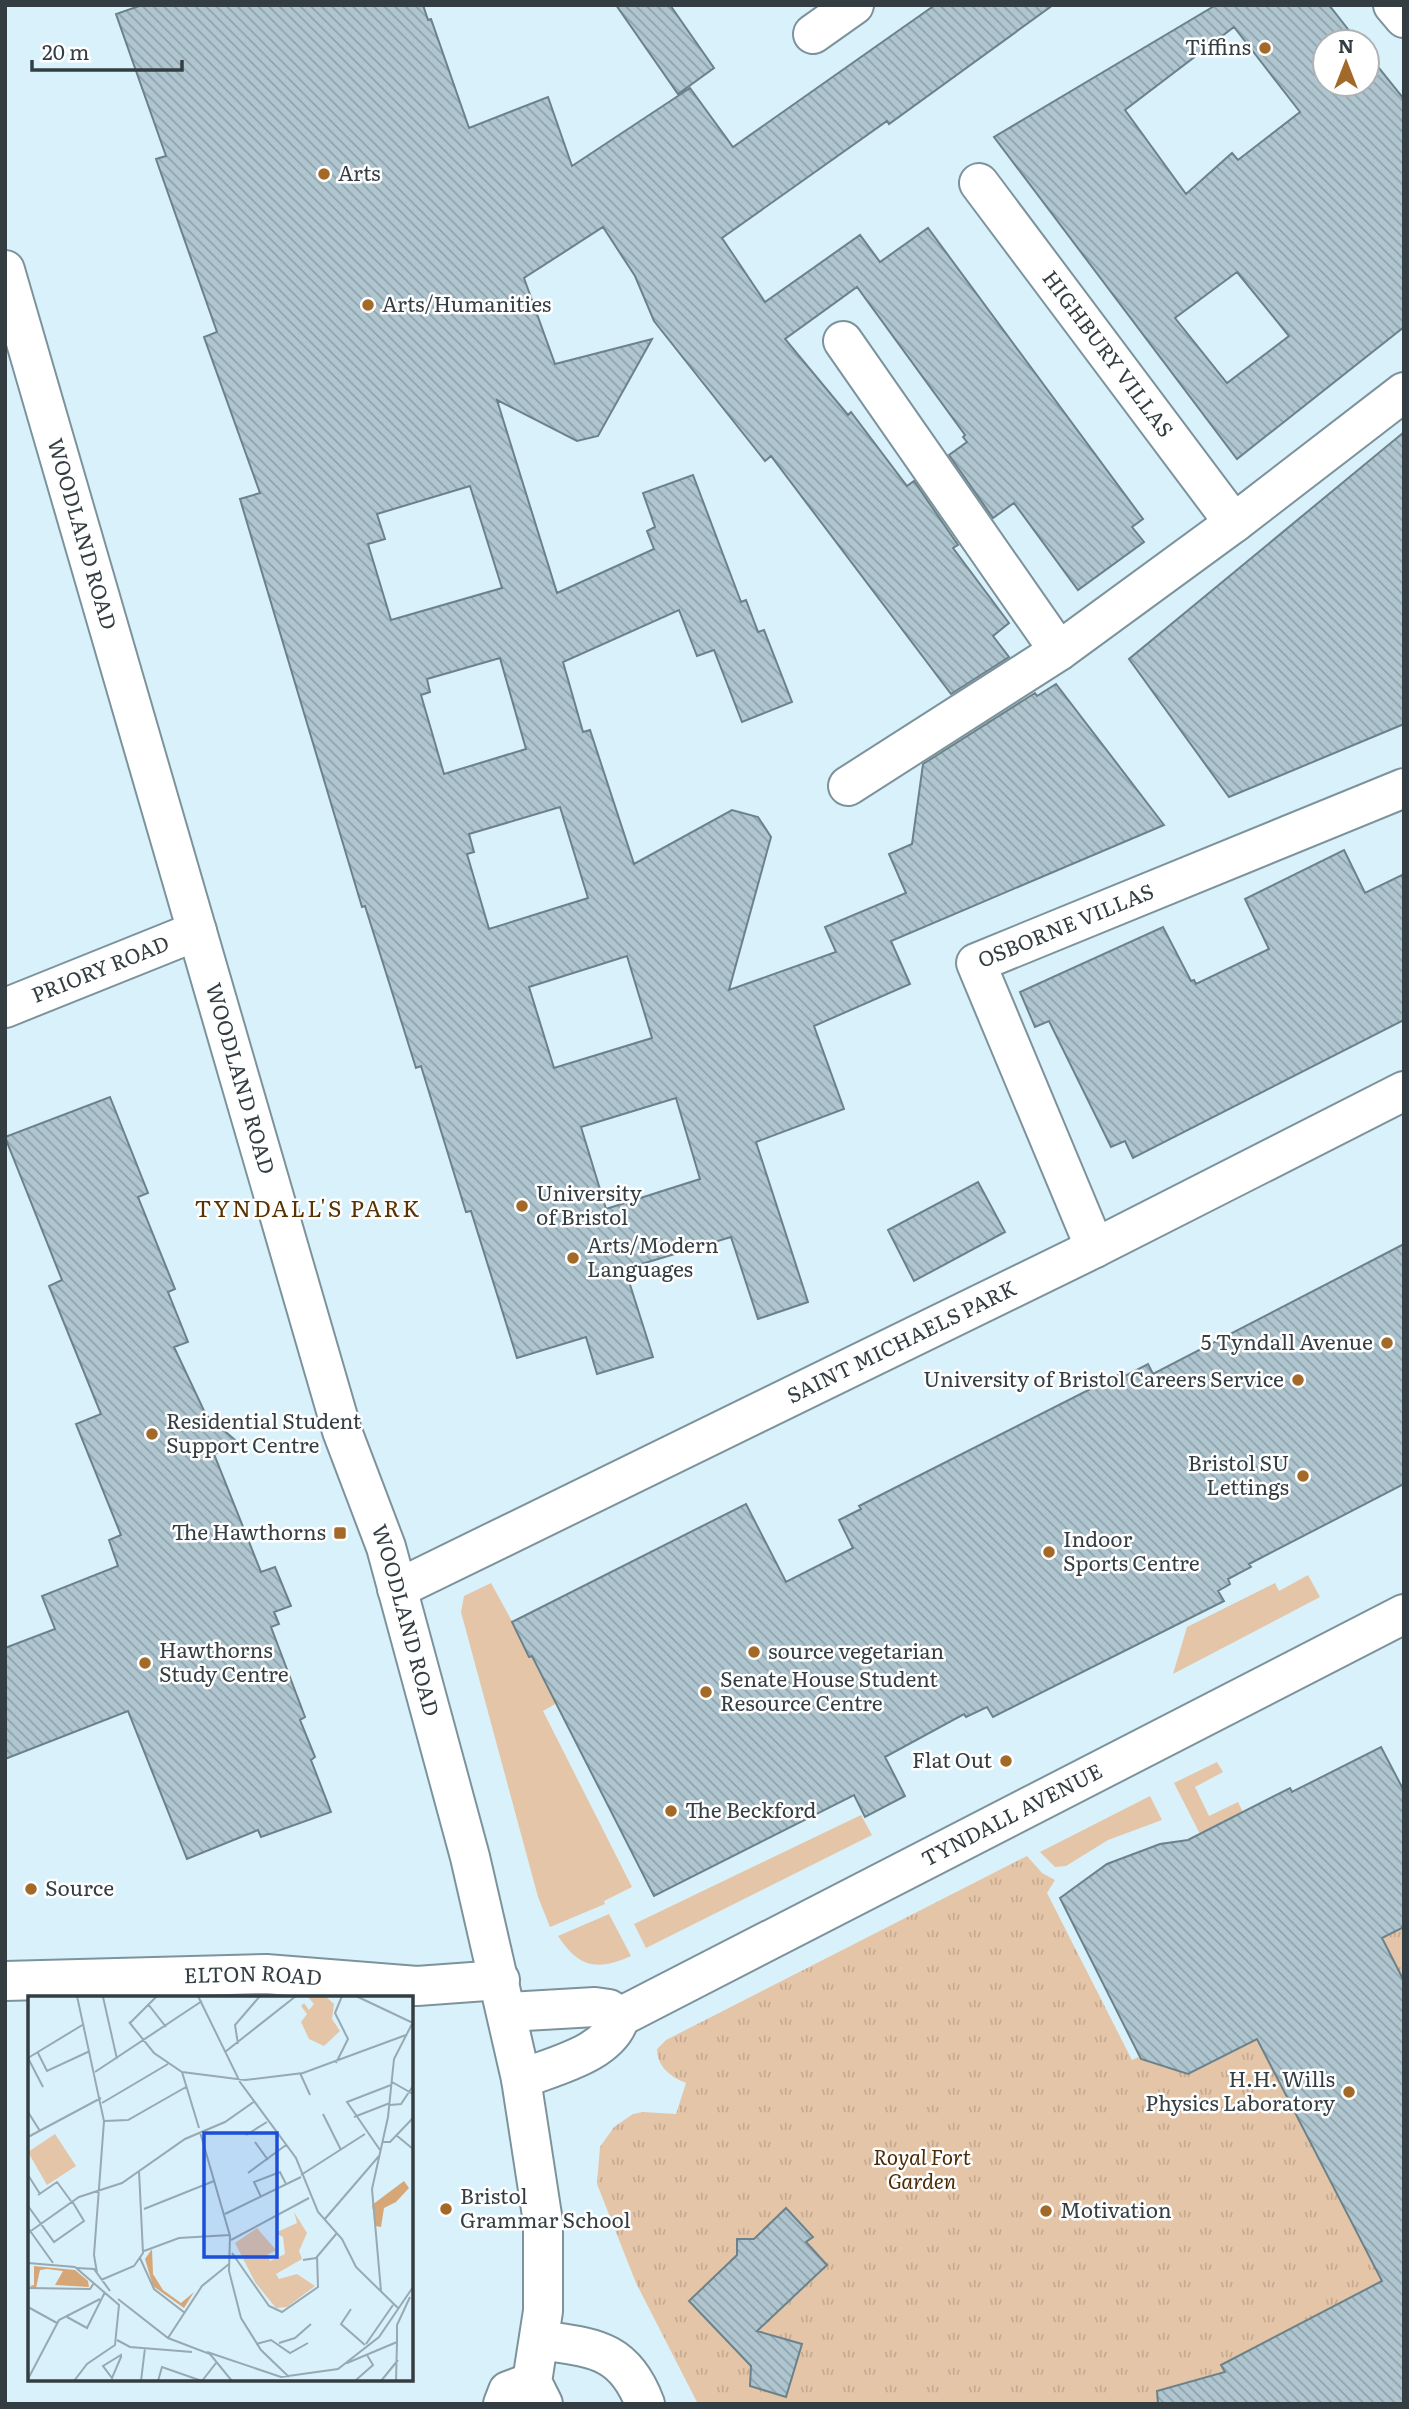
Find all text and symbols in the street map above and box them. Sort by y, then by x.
scale bar [32,28,182,72]
north arrow [1311,28,1381,98]
place label: Tiffins [1185,30,1251,61]
text: N [1338,31,1354,59]
text: 20 m [42,35,89,66]
marker: Tiffins [1257,40,1273,56]
place label: Arts [338,156,380,187]
marker: Arts [316,166,332,182]
street label: HIGHBURY VILLAS [1036,263,1182,443]
place label: Arts/Humanities [382,287,551,318]
marker: Arts/Humanities [360,297,376,313]
street label: WOODLAND ROAD [42,434,127,633]
street label: OSBORNE VILLAS [972,874,1158,974]
street label: PRIORY ROAD [26,926,173,1009]
street label: WOODLAND ROAD [200,978,285,1177]
place label: University of Bristol [536,1176,643,1231]
district label: TYNDALL'S PARK [195,1190,422,1224]
marker: University of Bristol [514,1198,530,1214]
place label: Arts/Modern Languages [587,1228,719,1283]
marker: Arts/Modern Languages [565,1250,581,1266]
street label: SAINT MICHAELS PARK [781,1271,1021,1409]
place label: 5 Tyndall Avenue [1201,1325,1373,1356]
marker: 5 Tyndall Avenue [1379,1335,1395,1351]
place label: University of Bristol Careers Service [923,1362,1284,1393]
marker: University of Bristol Careers Service [1290,1372,1306,1388]
place label: Residential Student Support Centre [166,1404,362,1459]
marker: Residential Student Support Centre [144,1426,160,1442]
place label: Bristol SU Lettings [1188,1446,1289,1501]
marker: Bristol SU Lettings [1295,1468,1311,1484]
place label: The Hawthorns [171,1515,326,1546]
street label: WOODLAND ROAD [366,1519,449,1719]
place label: Indoor Sports Centre [1063,1522,1200,1577]
marker: The Hawthorns [332,1525,348,1541]
marker: Indoor Sports Centre [1041,1544,1057,1560]
place label: Hawthorns Study Centre [159,1633,289,1688]
place label: source vegetarian [768,1634,944,1665]
marker: source vegetarian [746,1644,762,1660]
marker: Hawthorns Study Centre [137,1655,153,1671]
place label: Senate House Student Resource Centre [720,1662,938,1717]
marker: Senate House Student Resource Centre [698,1684,714,1700]
place label: Flat Out [912,1743,993,1774]
marker: Flat Out [998,1753,1014,1769]
street label: TYNDALL AVENUE [915,1754,1107,1873]
place label: The Beckford [685,1793,817,1824]
marker: The Beckford [663,1803,679,1819]
place label: Source [45,1871,114,1902]
marker: Source [23,1881,39,1897]
street label: ELTON ROAD [183,1956,323,1991]
inset map [28,1996,413,2381]
place label: H.H. Wills Physics Laboratory [1145,2062,1336,2117]
marker: H.H. Wills Physics Laboratory [1341,2084,1357,2100]
park label: Royal Fort Garden [873,2140,971,2195]
place label: Bristol Grammar School [460,2179,631,2234]
place label: Motivation [1060,2193,1172,2224]
marker: Bristol Grammar School [438,2201,454,2217]
marker: Motivation [1038,2203,1054,2219]

